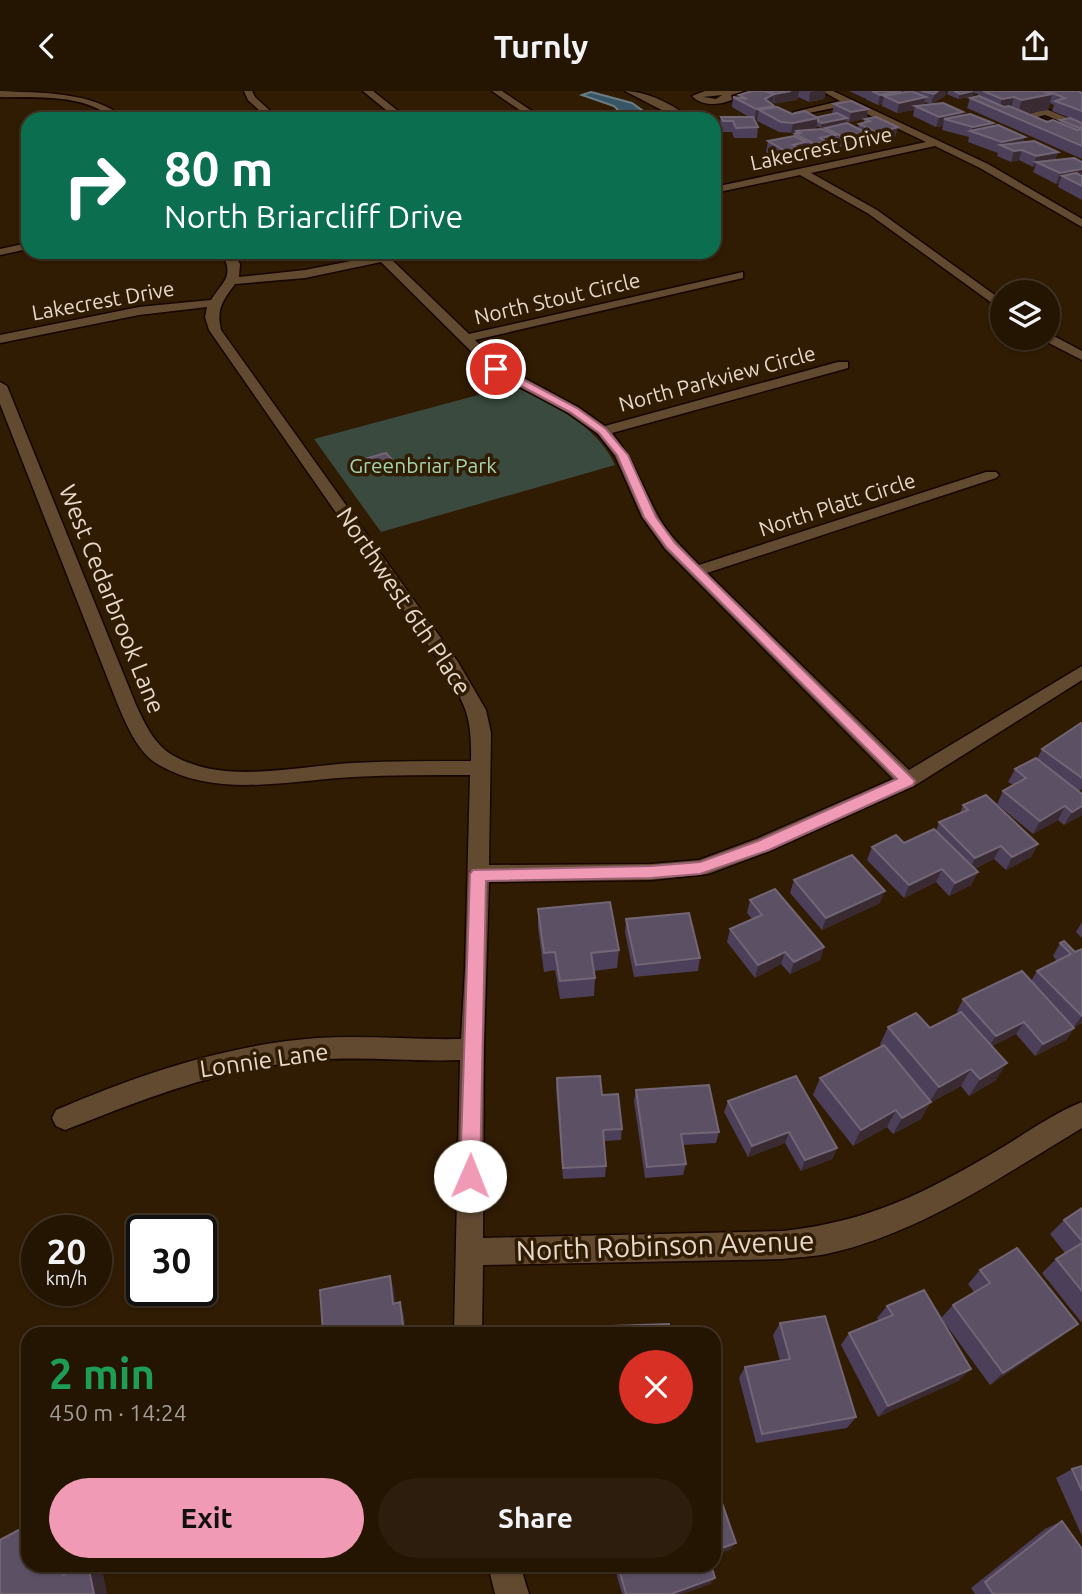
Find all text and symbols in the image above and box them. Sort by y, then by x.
icon: back [28,27,66,65]
icon: share [1016,27,1054,65]
text: Turnly [494,28,588,64]
street label: Lakecrest Drive [748,121,894,175]
icon: right [49,140,140,231]
text: 80 m [164,140,273,195]
text: North Briarcliff Drive [164,198,463,234]
street label: North Stout Circle [472,267,642,329]
street label: Lakecrest Drive [30,276,176,324]
map controls [990,280,1060,350]
button: layers [990,280,1060,350]
pin [466,339,526,399]
street label: North Parkview Circle [616,340,818,416]
icon: arrive [477,350,515,388]
park label: Greenbriar Park [349,453,497,477]
street label: North Platt Circle [756,467,918,541]
street label: West Cedarbrook Lane [54,481,170,717]
street label: Northwest 6th Place [331,502,477,700]
street label: Lonnie Lane [198,1038,330,1082]
position arrow [433,1139,507,1213]
speed limit sign: 30 [126,1215,217,1306]
street label: North Robinson Avenue [515,1224,815,1266]
text: 20 [47,1231,86,1271]
text: km/h [46,1268,87,1288]
text: 2 min [49,1350,155,1397]
button: close [619,1350,693,1424]
text: 450 m · 14:24 [49,1400,187,1425]
button: Exit [49,1478,364,1558]
button: Share [378,1478,693,1558]

